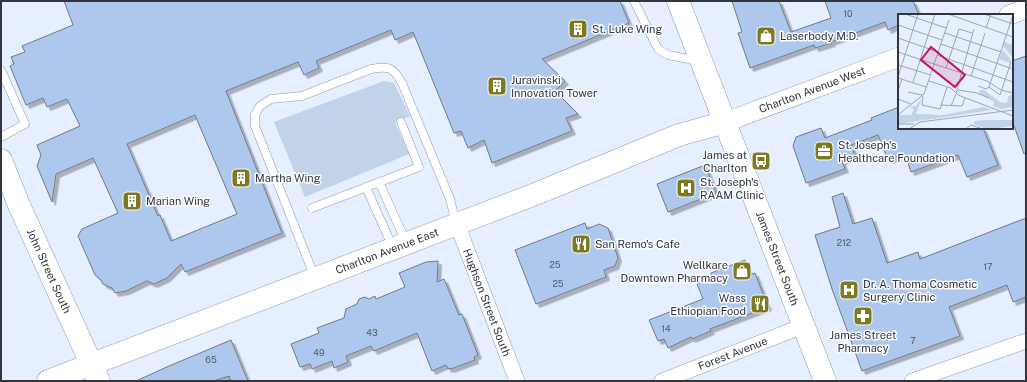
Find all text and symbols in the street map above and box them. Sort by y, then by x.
house number: 10 [843,8,853,19]
inset map [898,14,1013,129]
building icon: St. Luke Wing [567,18,589,40]
place label: St. Luke Wing [592,23,662,35]
shop icon: Laserbody M.D. [755,25,777,47]
place label: Laserbody M.D. [780,30,858,42]
street label: Charlton Avenue West [757,64,867,115]
place label: Juravinski Innovation Tower [511,74,597,99]
building icon: Juravinski Innovation Tower [486,75,508,97]
place label: St. Joseph's Healthcare Foundation [838,139,955,164]
office icon: St. Joseph's Healthcare Foundation [813,140,835,162]
place label: James at Charlton [703,149,747,174]
bus stop icon: James at Charlton [750,150,772,172]
building icon: Martha Wing [230,167,252,189]
place label: Martha Wing [255,172,321,184]
place label: St. Joseph's RAAM Clinic [700,176,764,201]
hospital icon: St. Joseph's RAAM Clinic [675,177,697,199]
building icon: Marian Wing [121,190,143,212]
place label: Marian Wing [146,195,210,207]
street label: James Street South [754,210,801,307]
street label: Charlton Avenue East [334,226,440,276]
street label: John Street South [25,227,73,315]
restaurant icon: San Remo's Cafe [570,233,592,255]
house number: 212 [837,237,851,248]
place label: San Remo's Cafe [595,238,680,250]
street label: Hughson Street South [461,247,513,358]
house number: 25 [549,259,561,270]
place label: Wellkare Downtown Pharmacy [621,259,728,284]
shop icon: Wellkare Downtown Pharmacy [731,260,753,282]
house number: 17 [983,261,993,272]
house number: 25 [552,278,564,289]
place label: Dr. A. Thoma Cosmetic Surgery Clinic [863,278,977,303]
hospital icon: Dr. A. Thoma Cosmetic Surgery Clinic [838,279,860,301]
place label: Wass Ethiopian Food [670,292,746,317]
restaurant icon: Wass Ethiopian Food [749,293,771,315]
pharmacy icon: James Street Pharmacy [852,305,874,327]
house number: 14 [661,323,671,334]
house number: 43 [366,327,378,338]
place label: James Street Pharmacy [830,329,896,354]
street label: Forest Avenue [696,334,769,372]
house number: 7 [910,335,916,346]
house number: 49 [313,347,325,358]
house number: 65 [205,354,217,365]

